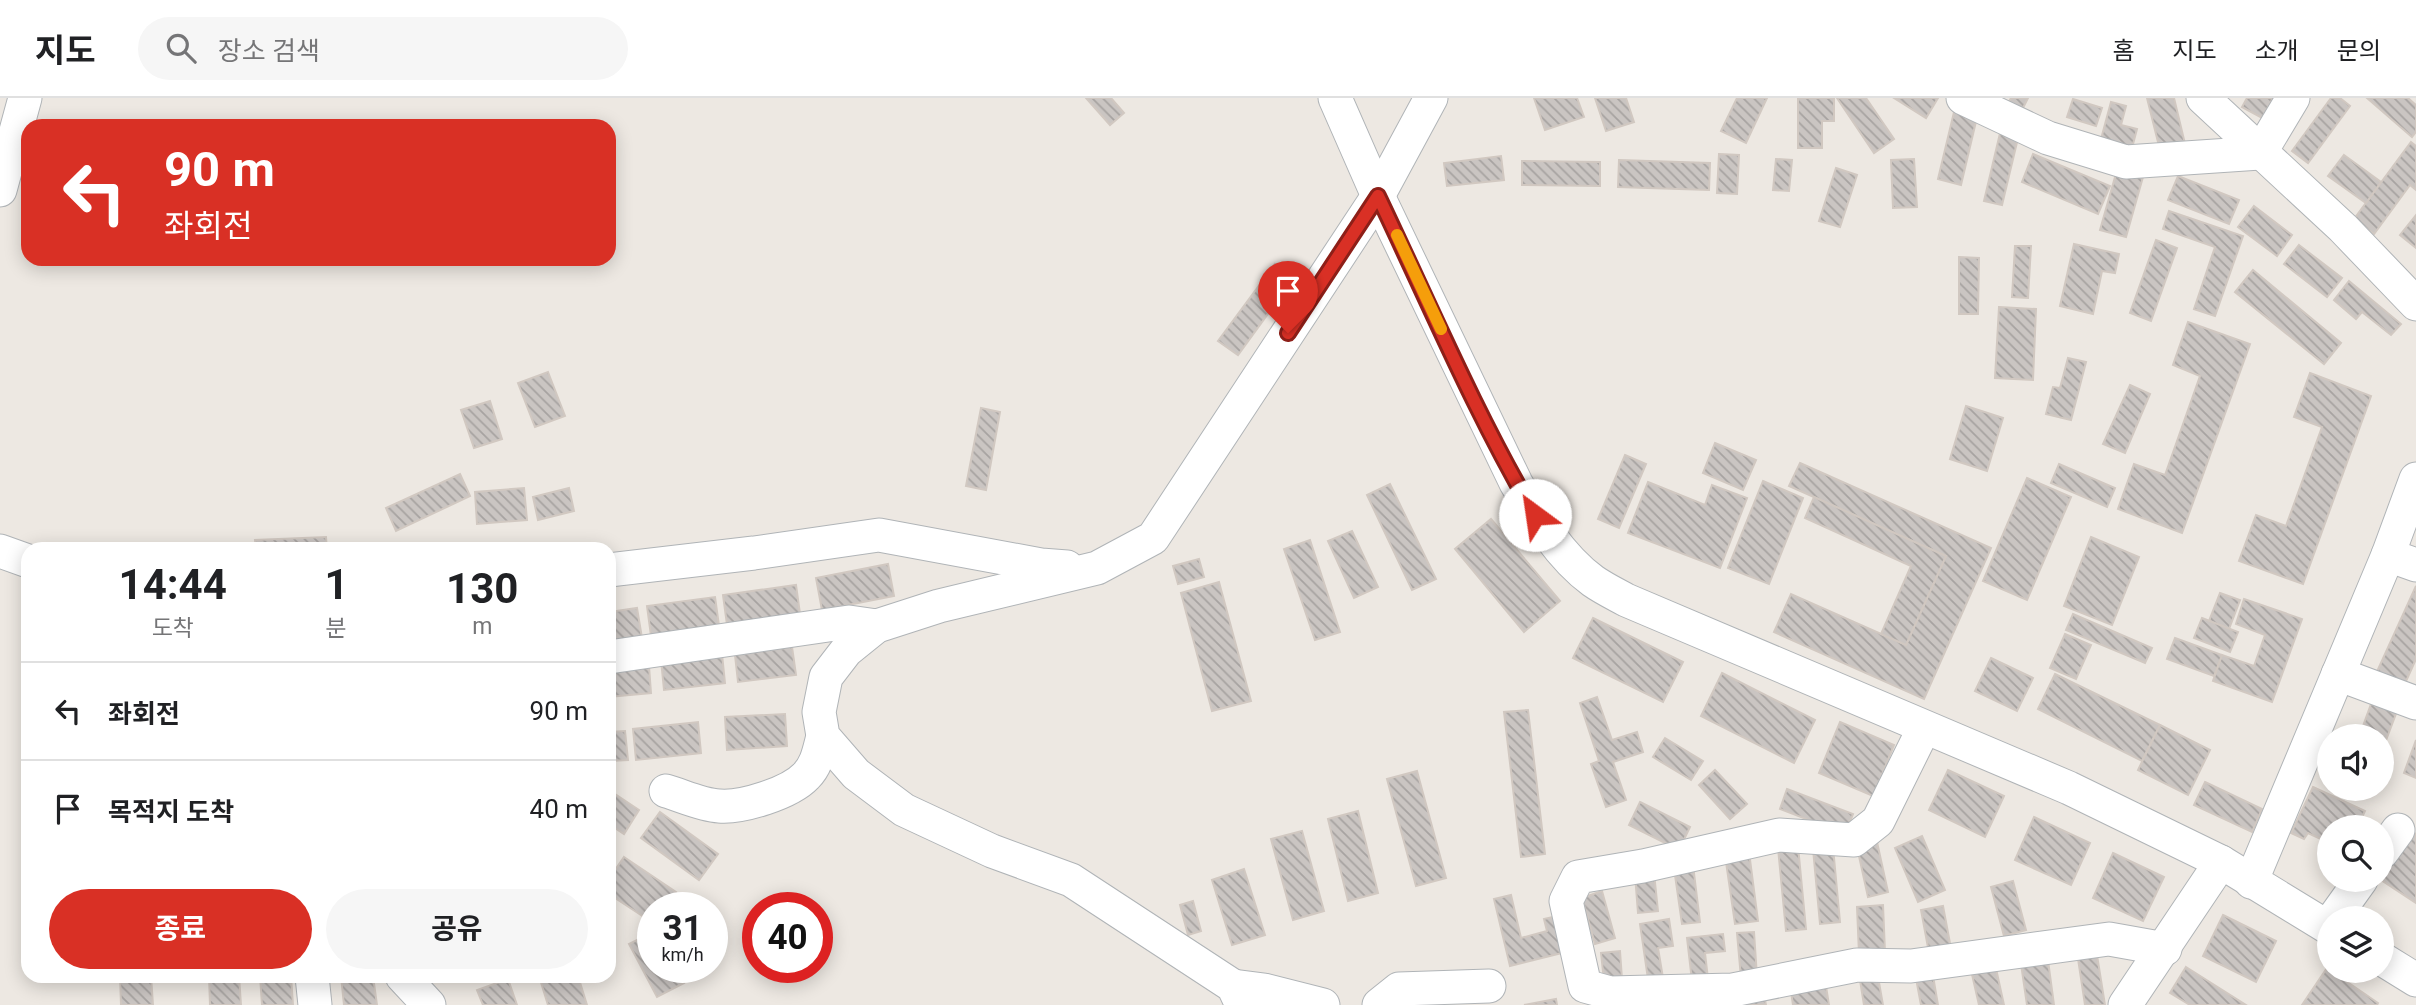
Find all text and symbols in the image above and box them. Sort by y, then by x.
search box [138,17,628,80]
icon: search [162,29,200,67]
text: 지도 [35,31,96,70]
text: 장소 검색 [218,36,320,66]
text: 홈 [2112,37,2134,65]
text: 지도 [2172,37,2217,65]
text: 소개 [2255,37,2299,65]
text: 문의 [2337,37,2381,65]
text: 90 m [164,141,275,198]
icon: left [49,147,140,238]
text: 좌회전 [164,207,252,245]
pin [1258,261,1318,333]
icon: arrive [1269,272,1307,310]
position arrow [1498,478,1572,552]
text: 14:44 [119,560,227,609]
text: 1 [324,560,349,609]
text: 130 [446,564,518,613]
text: m [472,613,492,640]
text: 도착 [152,615,194,642]
text: 분 [326,615,347,642]
icon: left [49,692,87,730]
text: 90 m [530,696,588,726]
text: 좌회전 [108,699,180,729]
map controls [2317,724,2394,983]
button: sound [2317,724,2394,801]
icon: arrive [49,790,87,828]
text: 40 m [530,794,588,824]
text: 목적지 도착 [108,797,234,827]
button: search [2317,815,2394,892]
button: 종료 [49,889,312,969]
button: 공유 [326,889,588,969]
speed limit sign: 40 [742,892,833,983]
button: layers [2317,906,2394,983]
text: 31 [662,908,703,949]
text: km/h [661,944,704,965]

